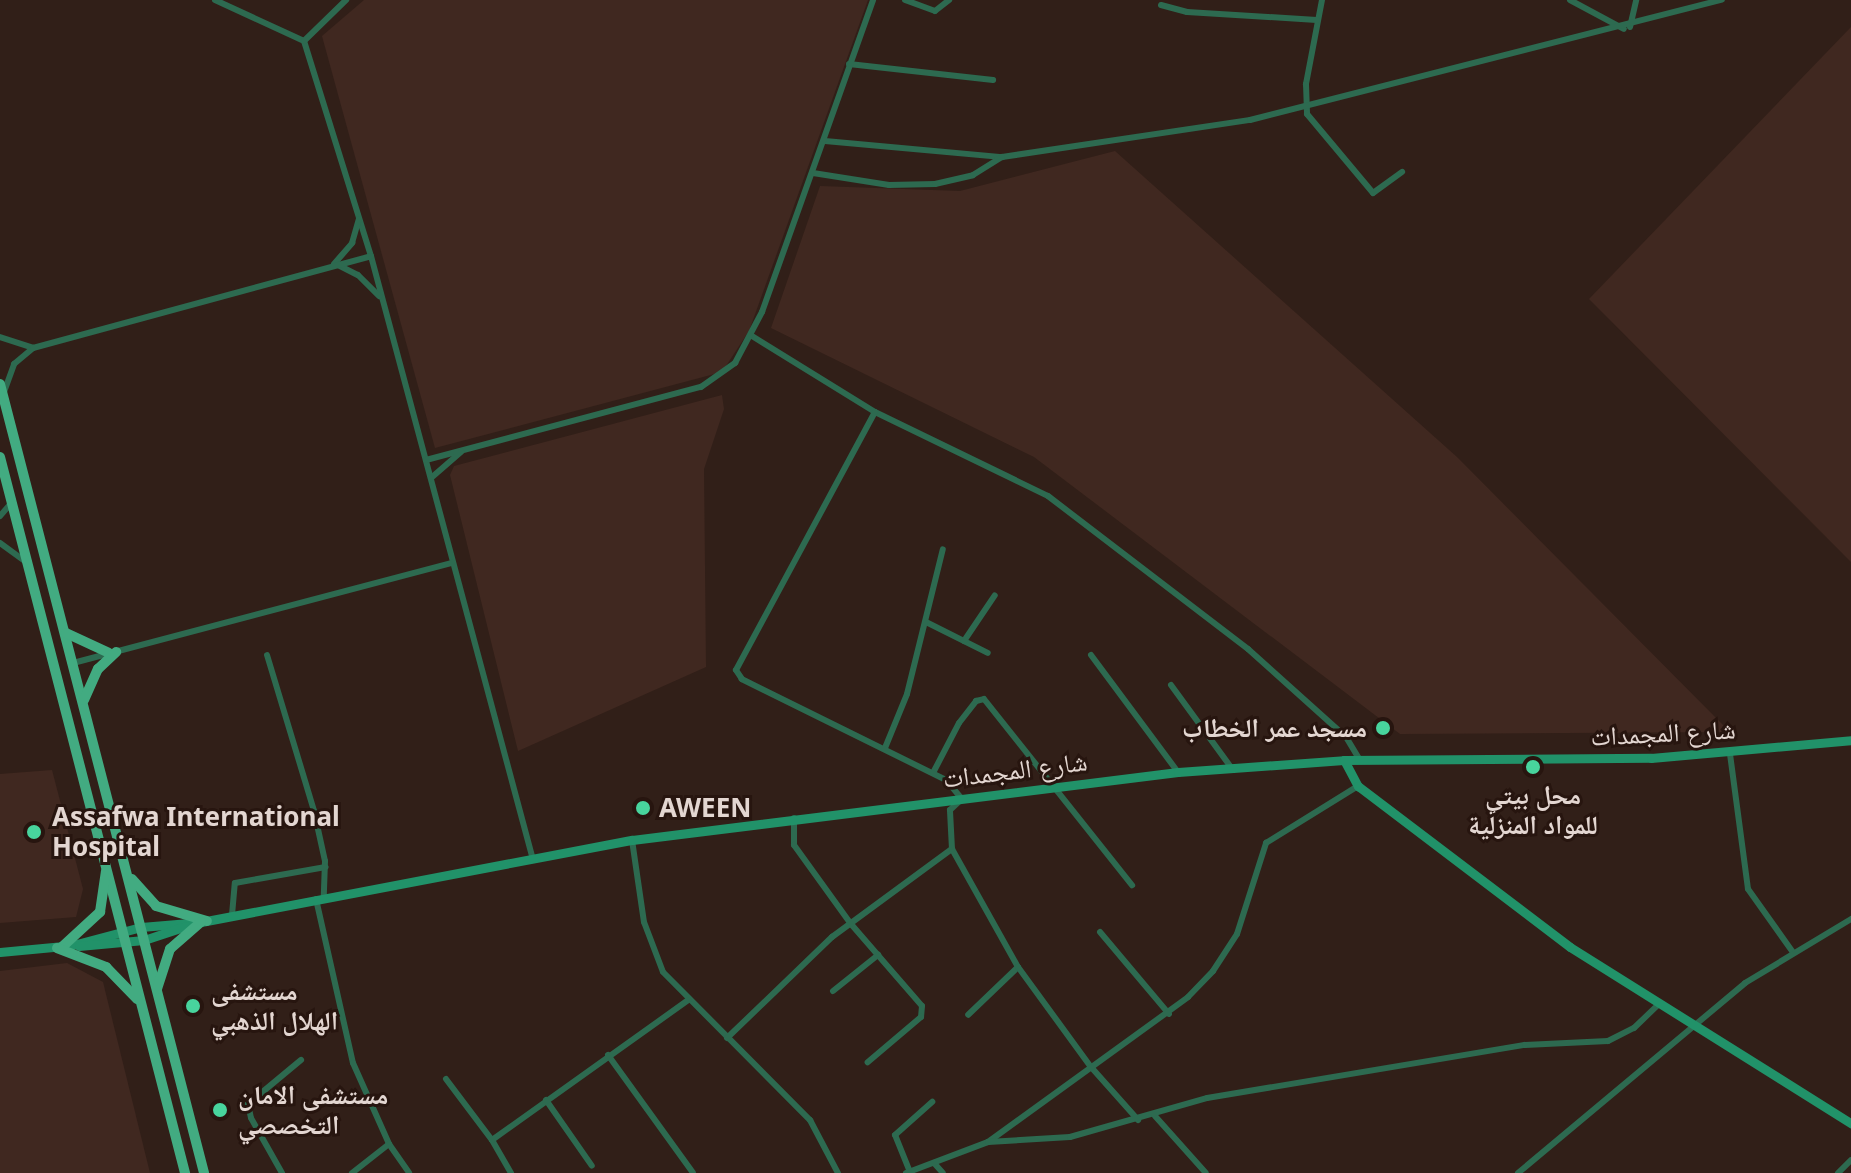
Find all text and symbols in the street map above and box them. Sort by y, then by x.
place label: مسجد عمر الخطاب [1182,712,1367,744]
street label: شارع المجمدات [1590,714,1736,752]
marker: مسجد عمر الخطاب [1374,719,1392,737]
street label: شارع المجمدات [941,746,1089,794]
marker: محل بيتي للمواد المنزلية [1524,758,1542,776]
place label: محل بيتي للمواد المنزلية [1468,779,1598,840]
place label: AWEEN [659,792,751,824]
marker: AWEEN [634,799,652,817]
place label: Assafwa International Hospital [52,801,340,862]
marker: Assafwa International Hospital [23,821,45,843]
place label: مستشفى الهلال الذهبي [211,975,338,1036]
marker: مستشفى الهلال الذهبي [182,995,204,1017]
place label: مستشفى الامان التخصصي [238,1079,388,1140]
marker: مستشفى الامان التخصصي [209,1099,231,1121]

